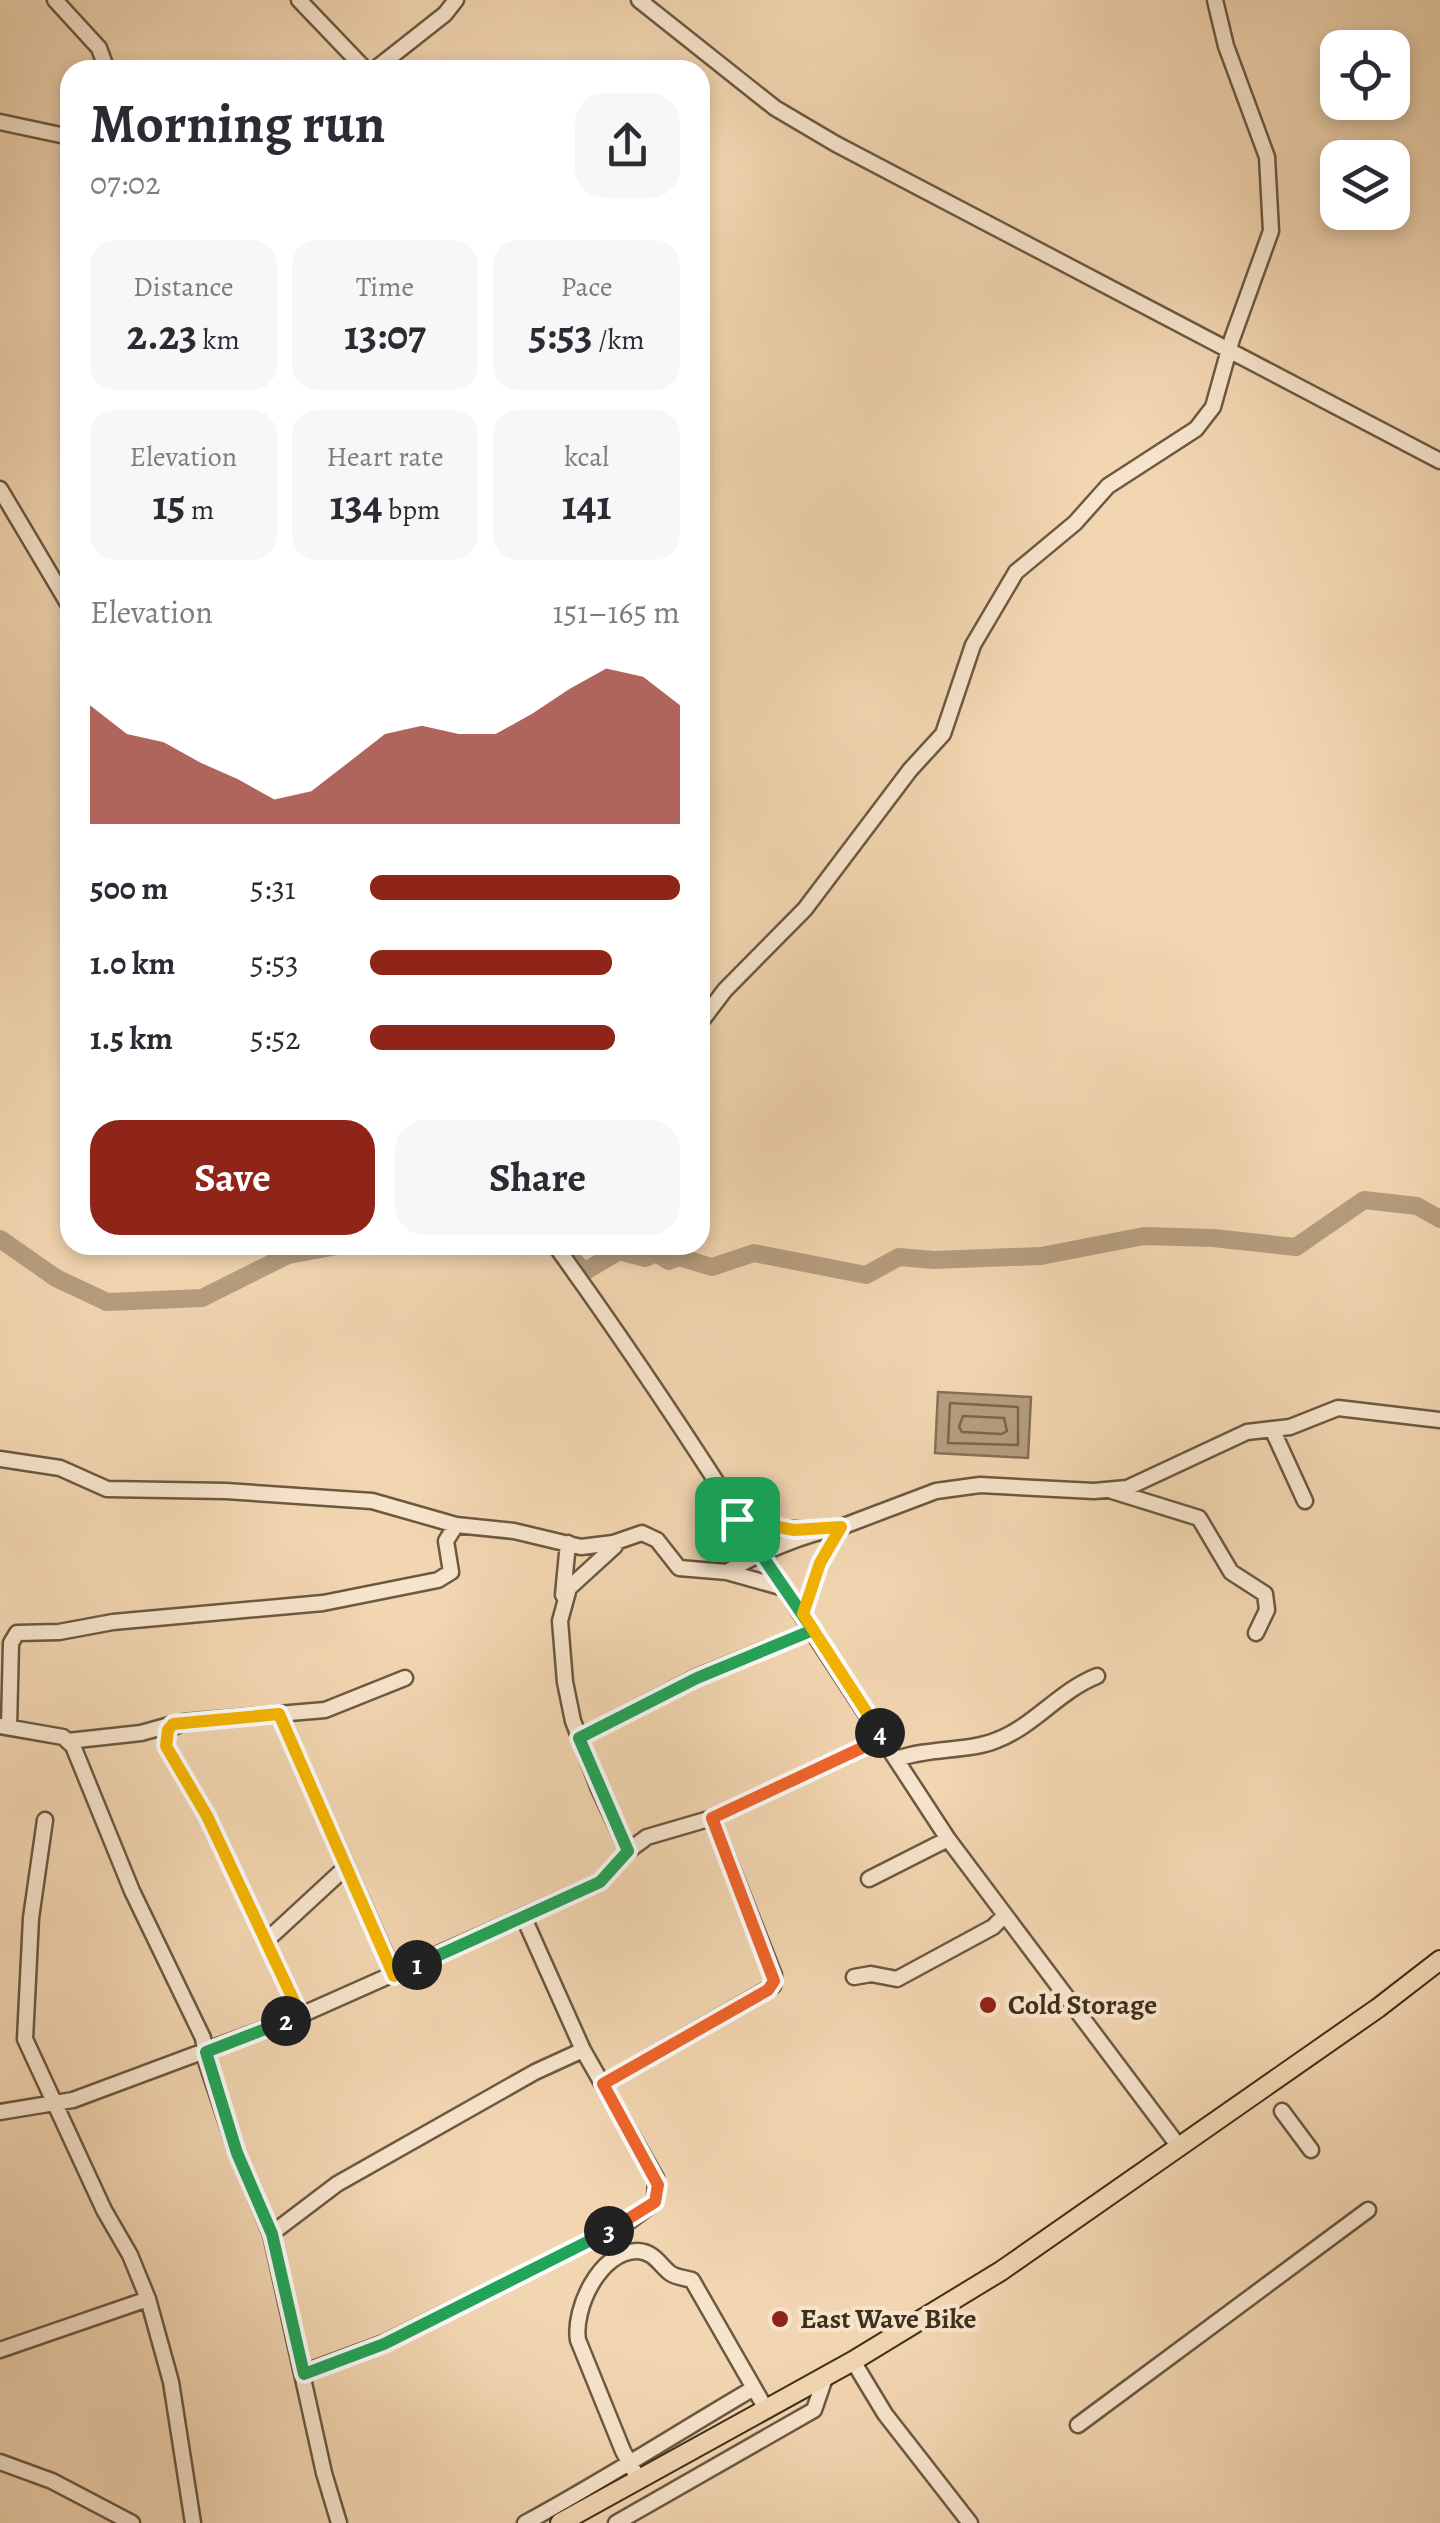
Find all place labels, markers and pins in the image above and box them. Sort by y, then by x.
pin [695,1477,780,1562]
pin: 4 [855,1708,905,1758]
pin: 1 [392,1940,442,1990]
place label: Cold Storage [1008,1986,1157,2024]
marker: Cold Storage [977,1994,999,2016]
pin: 2 [261,1996,311,2046]
pin: 3 [584,2206,634,2256]
place label: East Wave Bike [800,2300,976,2338]
marker: East Wave Bike [769,2308,791,2330]

